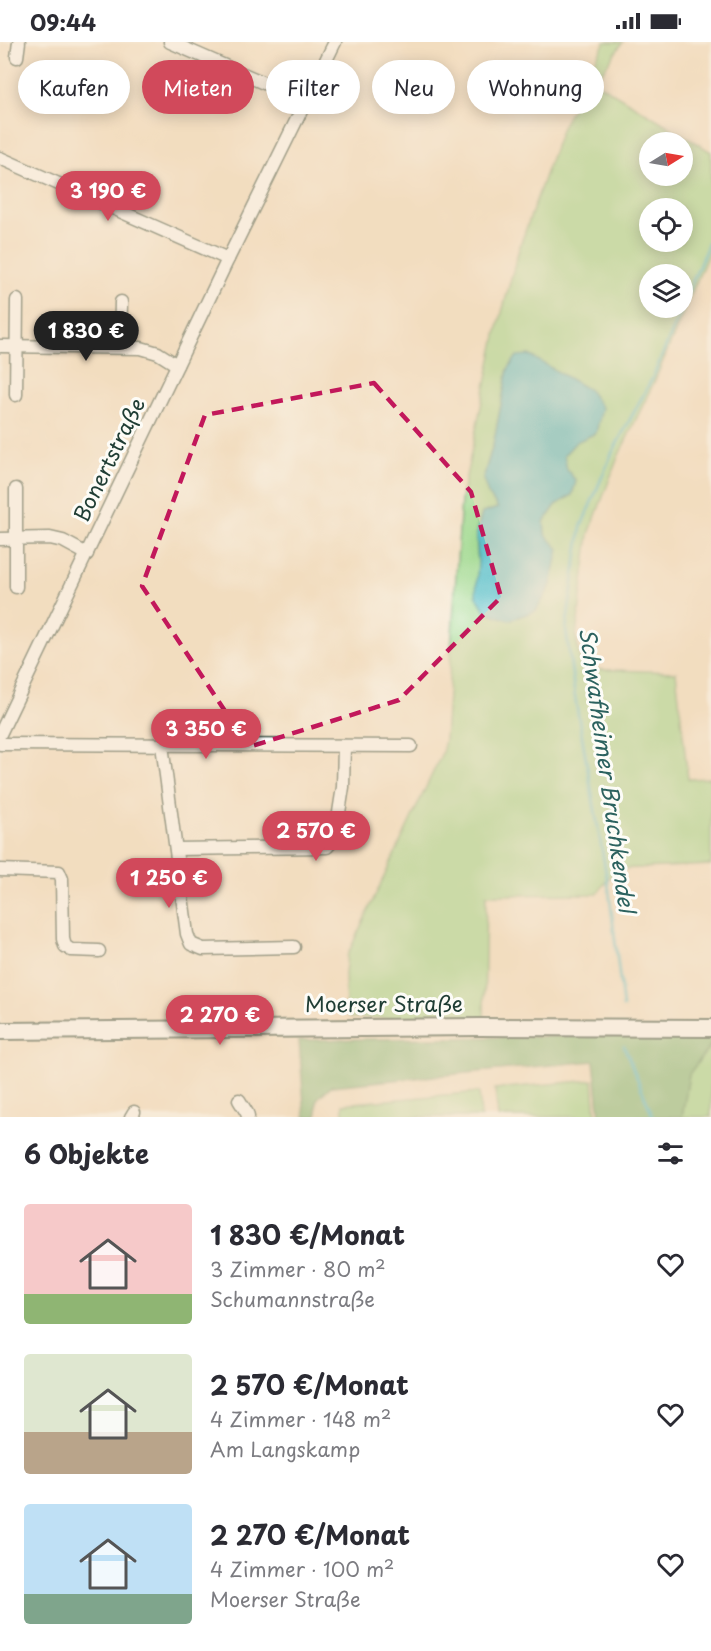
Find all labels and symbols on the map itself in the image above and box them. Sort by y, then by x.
north arrow [639,132,693,186]
pin: 3 190 € [53,171,163,222]
pin: 1 830 € [31,311,141,362]
street label: Bonertstraße [64,392,152,527]
water label: Schwafheimer Bruchkendel [572,625,645,917]
pin: 3 350 € [151,709,261,760]
pin: 2 570 € [261,811,371,862]
pin: 1 250 € [114,858,224,909]
street label: Moerser Straße [305,987,463,1019]
pin: 2 270 € [165,995,275,1046]

